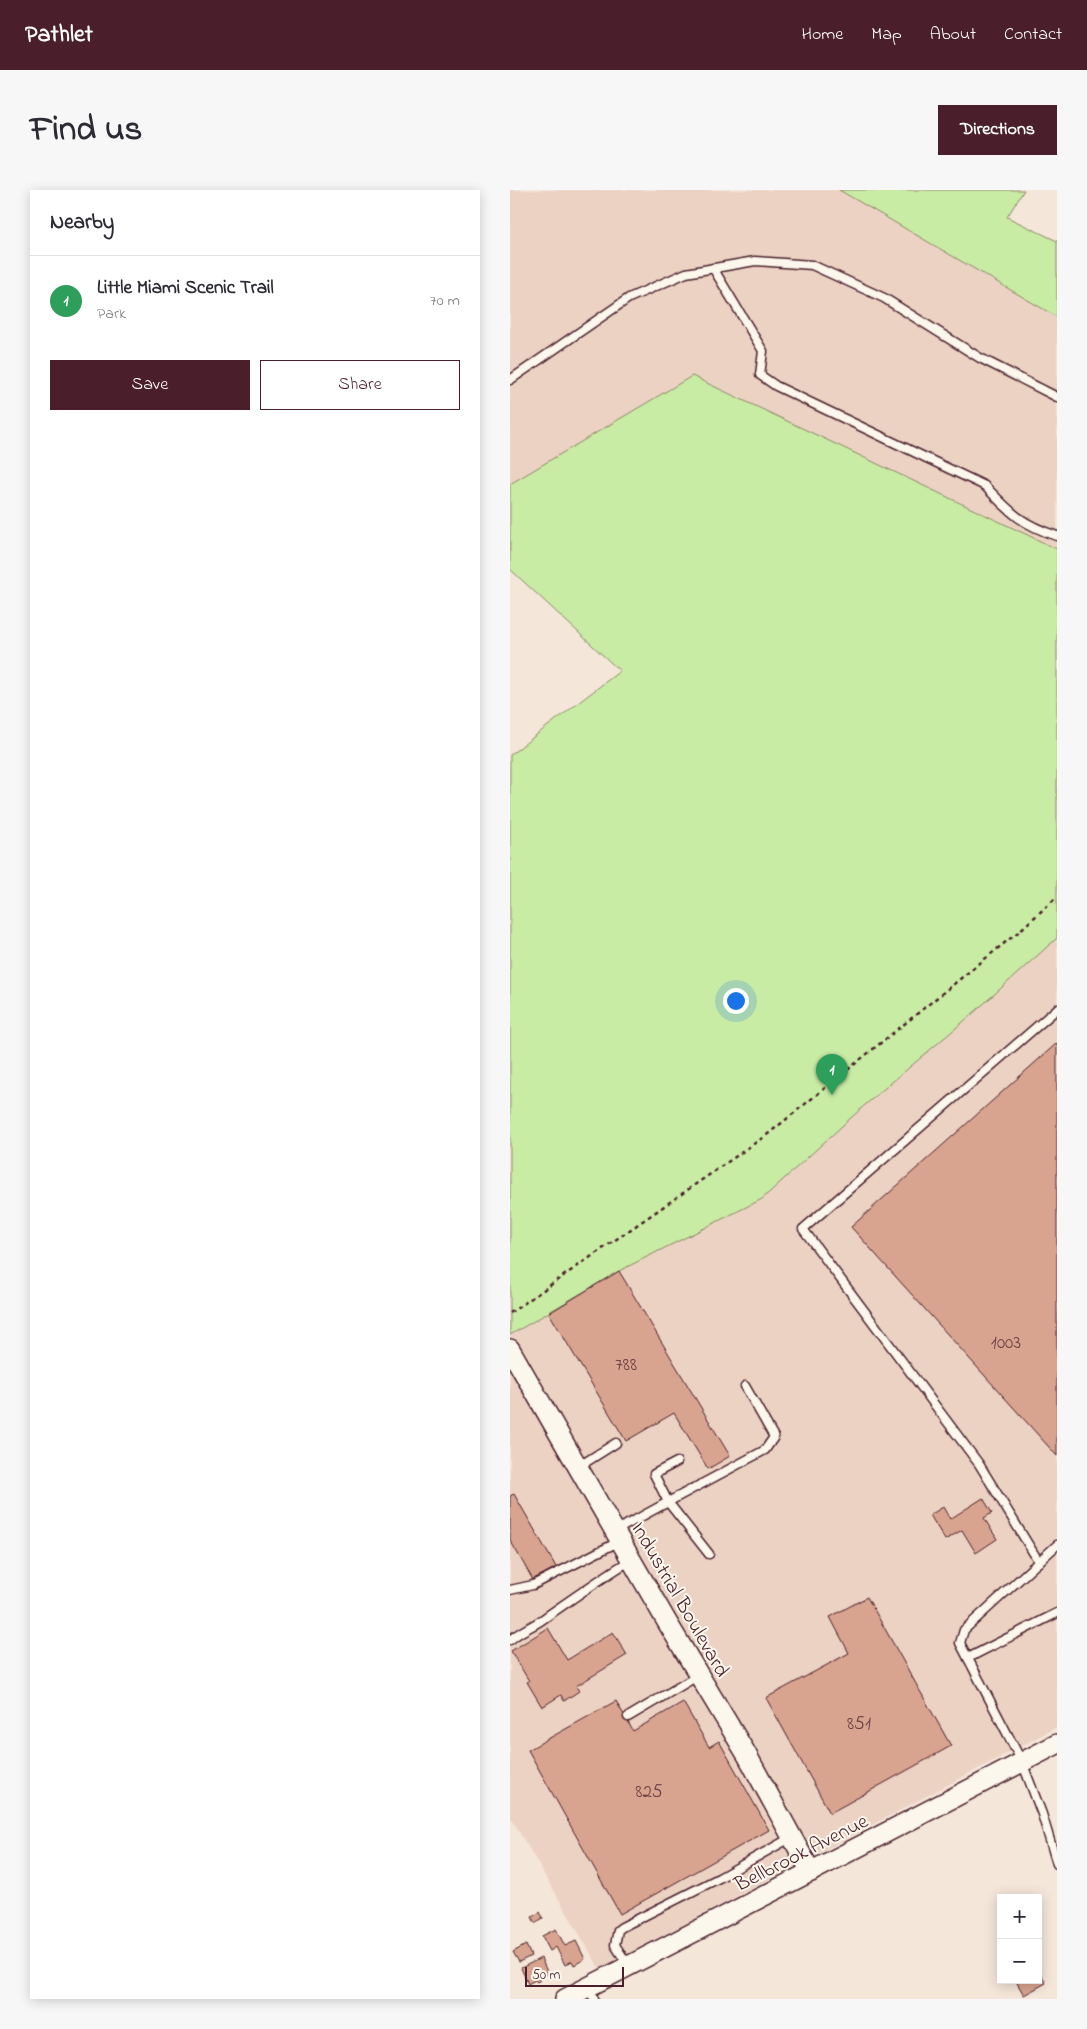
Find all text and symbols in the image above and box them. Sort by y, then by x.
text: Pathlet [25,18,93,53]
text: Home [802,22,843,48]
text: Map [871,22,902,48]
text: About [930,22,976,48]
text: Contact [1004,22,1062,48]
text: Find us [30,105,142,156]
button: Directions [938,105,1057,155]
text: Nearby [50,208,114,238]
text: Little Miami Scenic Trail [97,275,274,302]
text: 1 [63,289,69,313]
text: 70 m [430,289,460,313]
text: Park [97,302,126,326]
button: Save [50,360,250,410]
button: Share [260,360,460,410]
your location [723,988,749,1014]
pin: 1 [816,1054,848,1095]
house number: 1003 [991,1330,1021,1357]
house number: 788 [615,1352,637,1379]
street label: Industrial Boulevard [623,1517,736,1683]
house number: 851 [847,1711,871,1738]
house number: 825 [635,1779,663,1806]
street label: Bellbrook Avenue [729,1807,875,1901]
map controls [997,1894,1042,1984]
button: + [997,1894,1042,1939]
button: − [997,1939,1042,1984]
scale bar [525,1964,624,1987]
text: 50 m [532,1965,560,1986]

